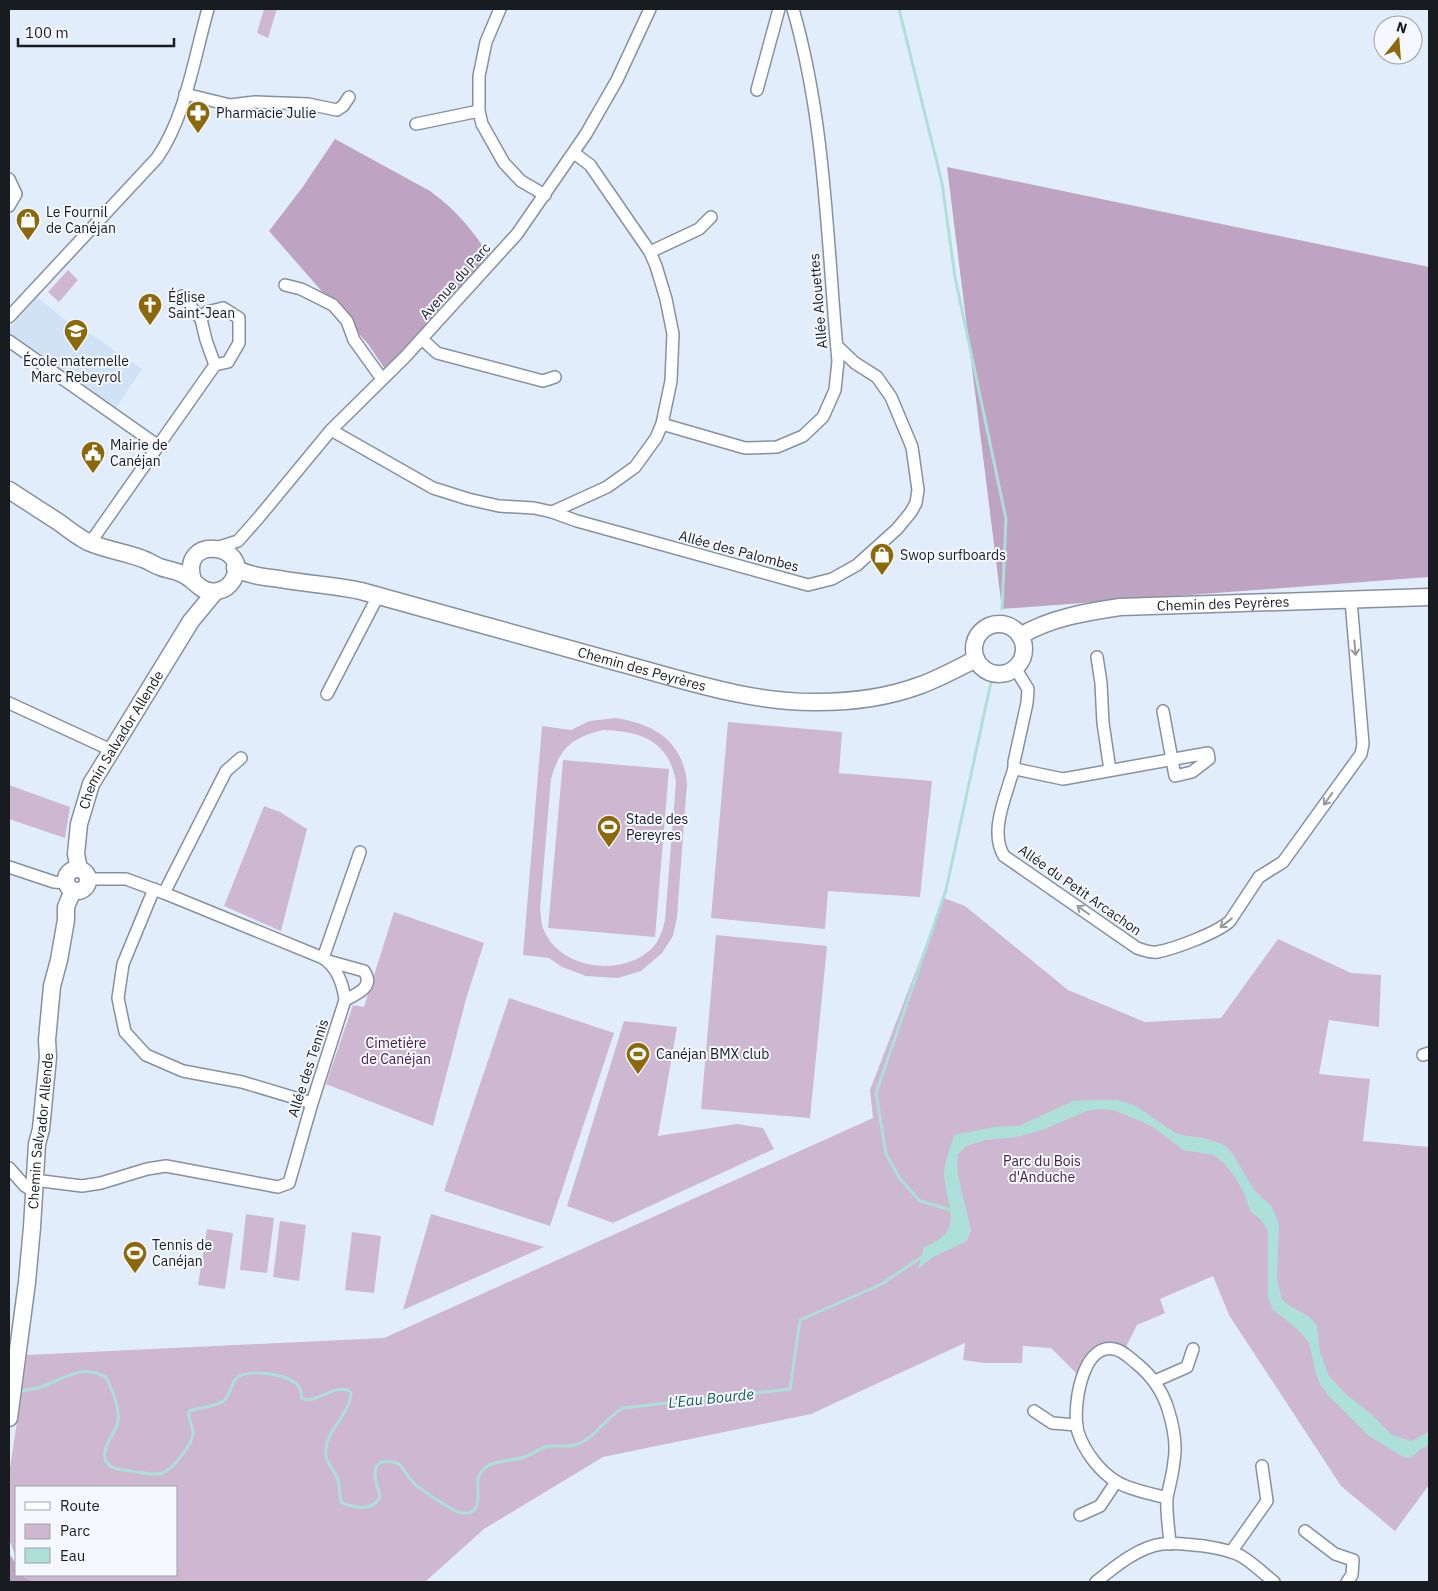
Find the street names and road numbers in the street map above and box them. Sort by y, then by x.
street label: Avenue du Parc [416,239,494,323]
street label: Allée Alouettes [805,252,831,349]
street label: Allée des Palombes [677,526,801,576]
street label: Chemin des Peyrères [1157,593,1290,615]
street label: Chemin des Peyrères [576,643,708,695]
street label: Chemin Salvador Allende [75,667,168,811]
street label: Allée du Petit Arcachon [1015,841,1145,939]
street label: Allée des Tennis [284,1016,332,1119]
street label: Chemin Salvador Allende [24,1052,57,1210]

